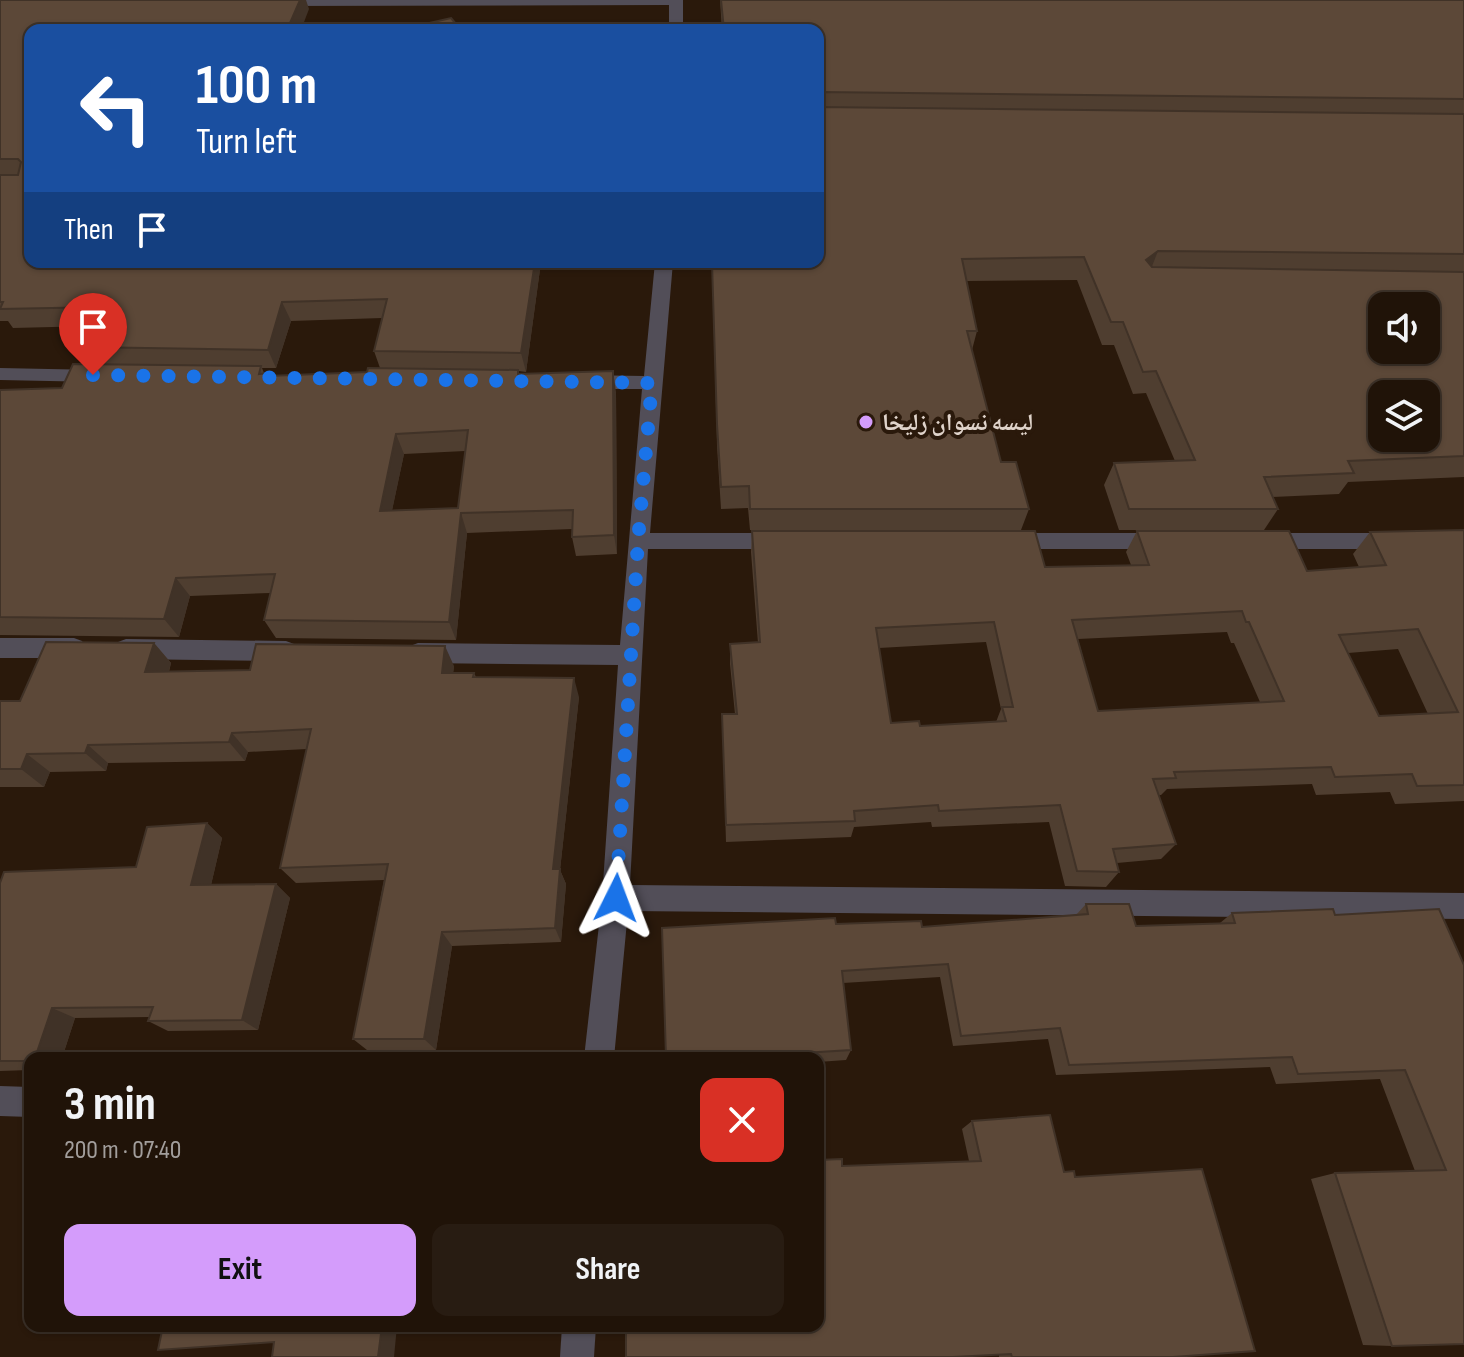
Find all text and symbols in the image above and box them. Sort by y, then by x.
text: 100 m [196,53,317,120]
icon: left [64,56,168,160]
text: Turn left [196,121,297,164]
icon: arrive [130,208,174,252]
text: Then [64,212,114,248]
map controls [1368,292,1440,452]
button: sound [1368,292,1440,364]
pin [59,293,127,375]
icon: arrive [71,305,115,349]
button: layers [1368,380,1440,452]
place label: لیسه نسوان زلیخا [882,408,1033,437]
marker: لیسه نسوان زلیخا [857,413,875,431]
position arrow [574,856,658,940]
text: 3 min [64,1076,156,1133]
button: close [700,1078,784,1162]
text: 200 m · 07:40 [64,1135,181,1166]
button: Exit [64,1224,416,1316]
button: Share [432,1224,784,1316]

